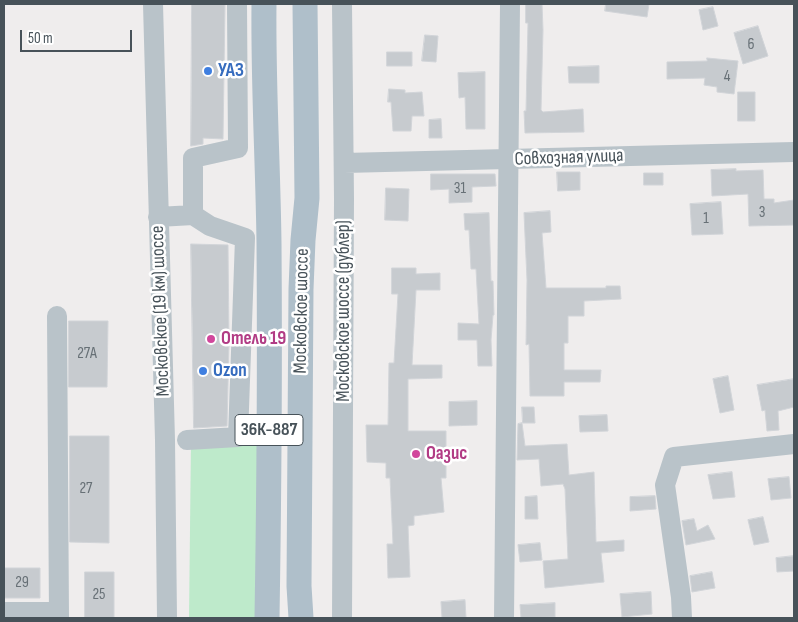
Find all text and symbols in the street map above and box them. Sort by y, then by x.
scale bar [22,20,135,52]
text: 50 m [28,29,53,48]
house number: 6 [747,35,755,55]
place label: УАЗ [218,60,244,82]
marker: УАЗ [202,65,214,77]
house number: 4 [724,67,730,87]
street label: Совхозная улица [514,145,624,171]
house number: 31 [454,179,466,199]
house number: 3 [759,203,765,223]
house number: 1 [703,209,709,229]
street label: Московское шоссе (дублер) [333,220,355,402]
street label: Московское (19 км) шоссе [147,225,175,397]
street label: Московское шоссе [290,248,314,374]
place label: Отель 19 [221,328,286,350]
marker: Отель 19 [205,333,217,345]
house number: 27А [77,344,97,364]
place label: Ozon [213,360,247,382]
marker: Ozon [197,365,209,377]
road number: 36К-887 [235,414,303,446]
place label: Оазис [426,443,467,465]
marker: Оазис [410,448,422,460]
house number: 27 [79,479,93,499]
house number: 29 [15,573,29,593]
house number: 25 [92,585,106,605]

